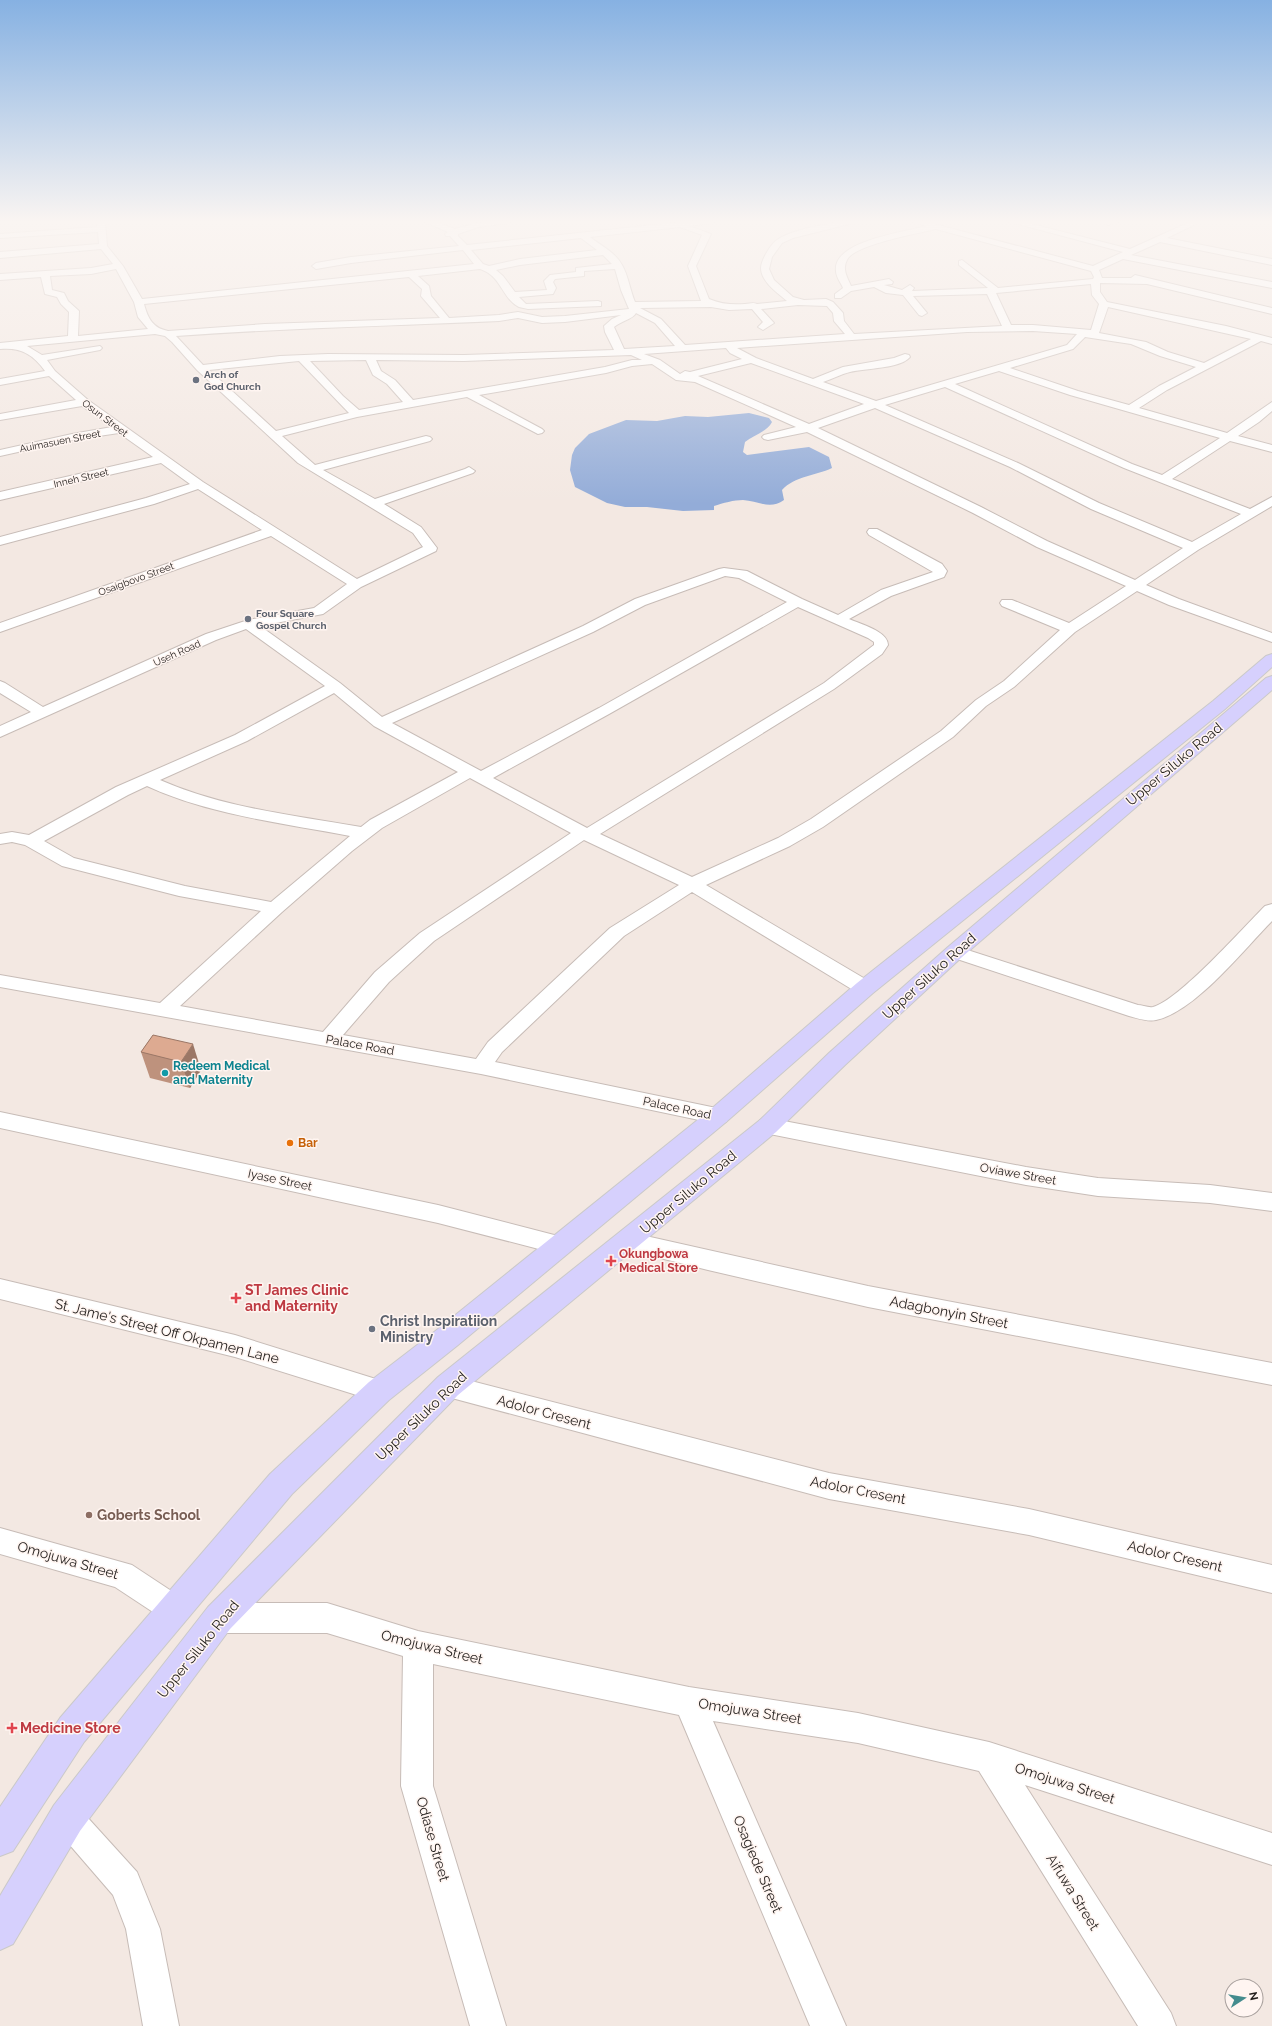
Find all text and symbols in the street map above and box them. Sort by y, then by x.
place label: Arch of God Church [204,369,261,392]
marker: Arch of God Church [191,375,201,385]
street label: Osun Street [80,397,131,439]
street label: Auimasuen Street [19,428,102,454]
street label: Inneh Street [52,466,110,490]
street label: Osaigbovo Street [97,560,176,598]
place label: Four Square Gospel Church [256,608,326,631]
marker: Four Square Gospel Church [243,614,253,624]
street label: Useh Road [152,638,202,668]
street label: Upper Siluko Road [1123,719,1225,809]
street label: Upper Siluko Road [879,930,979,1022]
street label: Palace Road [325,1032,395,1058]
place label: Redeem Medical and Maternity [173,1059,270,1087]
marker: Redeem Medical and Maternity [160,1068,170,1078]
street label: Palace Road [642,1094,712,1122]
place label: Bar [298,1136,318,1150]
marker: Bar [285,1138,295,1148]
street label: Upper Siluko Road [637,1147,739,1237]
street label: Oviawe Street [979,1160,1057,1188]
street label: Iyase Street [247,1166,313,1194]
place label: Okungbowa Medical Store [619,1247,698,1275]
marker: Okungbowa Medical Store [606,1256,616,1266]
place label: ST James Clinic and Maternity [245,1282,349,1314]
marker: ST James Clinic and Maternity [230,1292,242,1304]
street label: Adagbonyin Street [888,1293,1010,1331]
street label: St. Jame's Street Off Okpamen Lane [53,1295,281,1367]
place label: Christ Inspiratiion Ministry [380,1313,497,1345]
marker: Christ Inspiratiion Ministry [367,1324,377,1334]
street label: Upper Siluko Road [372,1368,470,1464]
street label: Adolor Cresent [495,1392,593,1432]
street label: Adolor Cresent [809,1473,907,1507]
place label: Goberts School [97,1507,201,1523]
marker: Goberts School [84,1510,94,1520]
street label: Adolor Cresent [1126,1537,1224,1575]
street label: Omojuwa Street [16,1538,121,1582]
street label: Upper Siluko Road [154,1597,242,1701]
street label: Omojuwa Street [379,1627,485,1667]
street label: Omojuwa Street [697,1695,803,1727]
place label: Medicine Store [20,1720,121,1736]
marker: Medicine Store [7,1723,17,1733]
street label: Omojuwa Street [1013,1759,1117,1807]
street label: Odiase Street [413,1795,453,1883]
street label: Osagiede Street [730,1813,786,1915]
street label: Aifuwa Street [1043,1851,1103,1933]
north arrow [1224,1978,1264,2018]
text: N [1246,1991,1261,2001]

